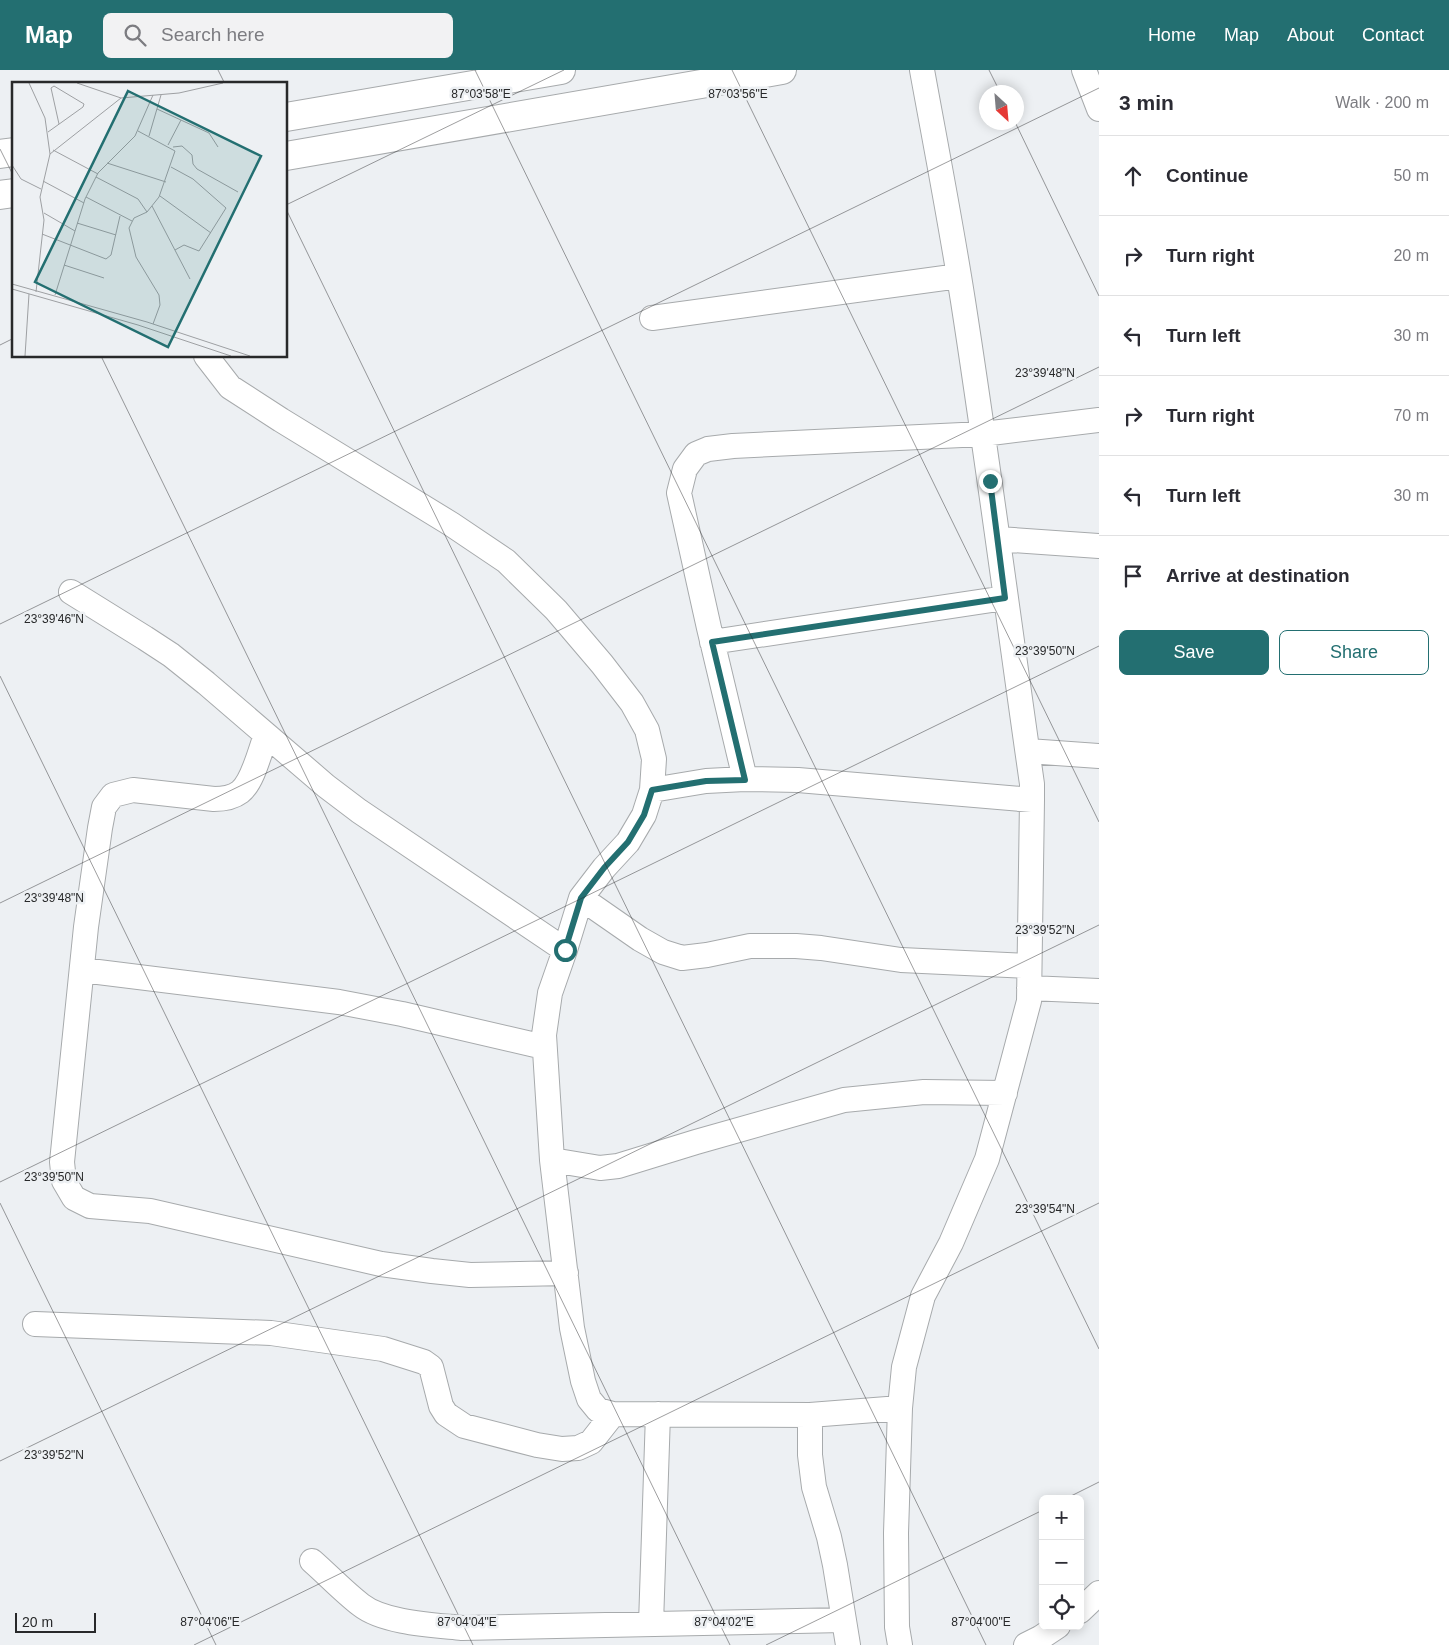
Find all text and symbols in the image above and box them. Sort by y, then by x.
search box [103,13,453,58]
text: Map [25,21,73,48]
icon: search [121,21,149,49]
text: Search here [161,24,265,45]
text: Home [1148,25,1196,45]
text: Map [1224,25,1259,45]
text: About [1287,25,1334,45]
text: Contact [1362,25,1424,45]
inset map [12,82,288,358]
north arrow [979,85,1024,130]
text: 87°03'58"E [451,87,511,101]
text: 87°03'56"E [708,87,768,101]
text: 3 min [1119,91,1174,114]
text: Walk · 200 m [1335,94,1429,111]
icon: ahead [1119,162,1147,190]
text: Continue [1166,165,1248,186]
text: 50 m [1393,167,1429,184]
icon: right [1119,242,1147,270]
text: Turn right [1166,245,1254,266]
text: 20 m [1393,247,1429,264]
icon: left [1119,322,1147,350]
text: Turn left [1166,325,1241,346]
text: 30 m [1393,327,1429,344]
text: 23°39'48"N [1015,366,1075,380]
icon: right [1119,402,1147,430]
text: Turn right [1166,405,1254,426]
text: 70 m [1393,407,1429,424]
route end [979,470,1002,493]
icon: left [1119,482,1147,510]
text: Turn left [1166,485,1241,506]
text: 30 m [1393,487,1429,504]
icon: arrive [1119,562,1147,590]
text: Arrive at destination [1166,565,1350,586]
text: 23°39'46"N [24,612,84,626]
button: Save [1119,630,1269,675]
button: Share [1279,630,1429,675]
text: 23°39'50"N [1015,644,1075,658]
text: 23°39'48"N [24,891,84,905]
text: 23°39'52"N [1015,923,1075,937]
route start [554,939,577,962]
text: 23°39'50"N [24,1170,84,1184]
text: 23°39'54"N [1015,1202,1075,1216]
text: 23°39'52"N [24,1448,84,1462]
map controls [1039,1495,1084,1630]
button: + [1039,1495,1084,1540]
button: − [1039,1540,1084,1585]
button: locate [1039,1585,1084,1630]
scale bar [15,1610,96,1633]
text: 20 m [22,1614,53,1630]
text: 87°04'06"E [180,1615,240,1629]
text: 87°04'04"E [437,1615,497,1629]
text: 87°04'02"E [694,1615,754,1629]
text: 87°04'00"E [951,1615,1011,1629]

